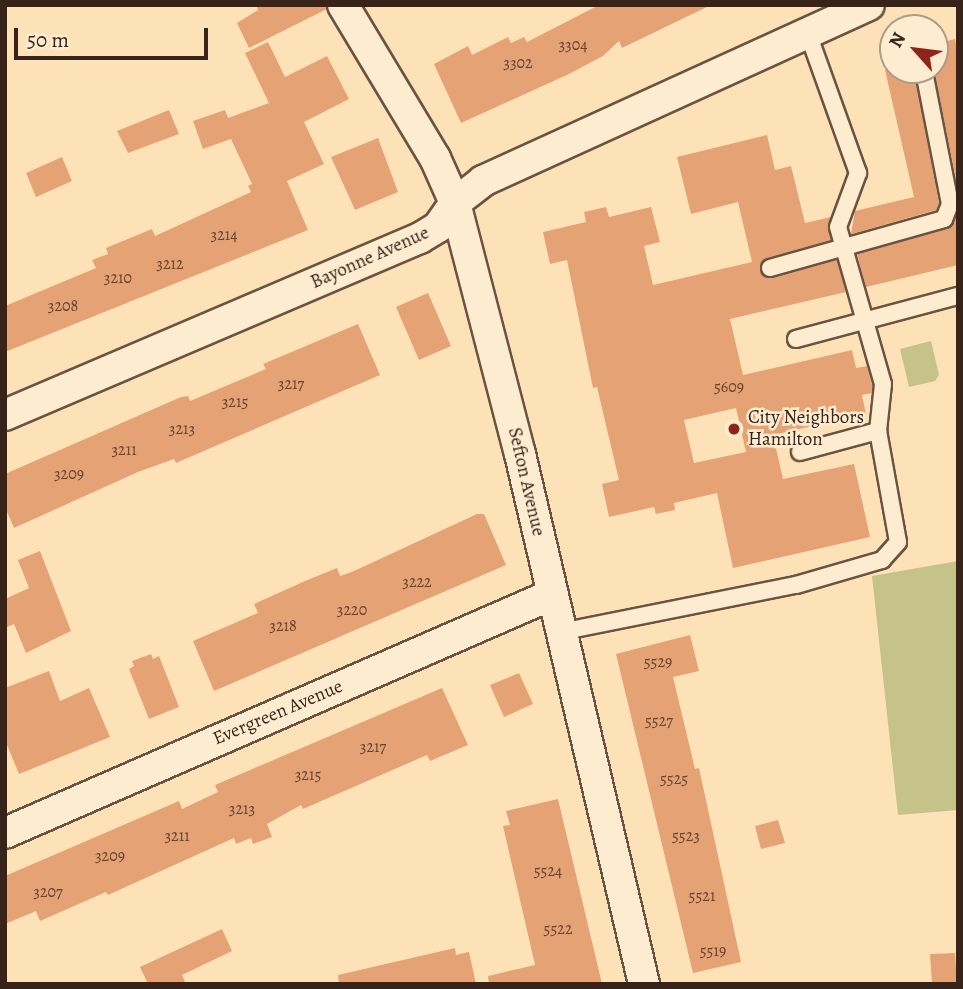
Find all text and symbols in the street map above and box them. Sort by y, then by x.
scale bar [18,14,212,58]
north arrow [879,14,949,84]
text: 50 m [27,26,69,54]
text: N [882,28,912,52]
house number: 3304 [558,35,588,55]
house number: 3302 [503,53,533,73]
street label: Bayonne Avenue [307,222,433,294]
house number: 3214 [211,225,237,245]
house number: 3212 [156,254,184,274]
house number: 3210 [104,268,132,288]
house number: 3208 [48,296,78,316]
house number: 3217 [278,374,304,394]
house number: 5609 [714,377,744,397]
house number: 3215 [222,392,248,412]
place label: City Neighbors Hamilton [748,407,864,451]
house number: 3213 [169,419,195,439]
marker: City Neighbors Hamilton [726,421,742,437]
street label: Sefton Avenue [502,425,550,539]
house number: 3211 [111,440,137,460]
house number: 3209 [54,464,84,484]
house number: 3222 [402,572,432,592]
house number: 3220 [337,600,367,620]
house number: 3218 [269,616,297,636]
house number: 5529 [644,652,672,672]
street label: Evergreen Avenue [210,675,346,751]
house number: 5527 [645,711,673,731]
house number: 3217 [360,737,386,757]
house number: 3215 [295,765,321,785]
house number: 5525 [660,769,688,789]
house number: 3213 [229,799,255,819]
house number: 3211 [164,826,190,846]
house number: 5523 [672,826,700,846]
house number: 3209 [95,846,125,866]
house number: 5524 [534,861,562,881]
house number: 3207 [33,882,63,902]
house number: 5521 [689,886,715,906]
house number: 5522 [544,919,572,939]
house number: 5519 [700,941,726,961]

